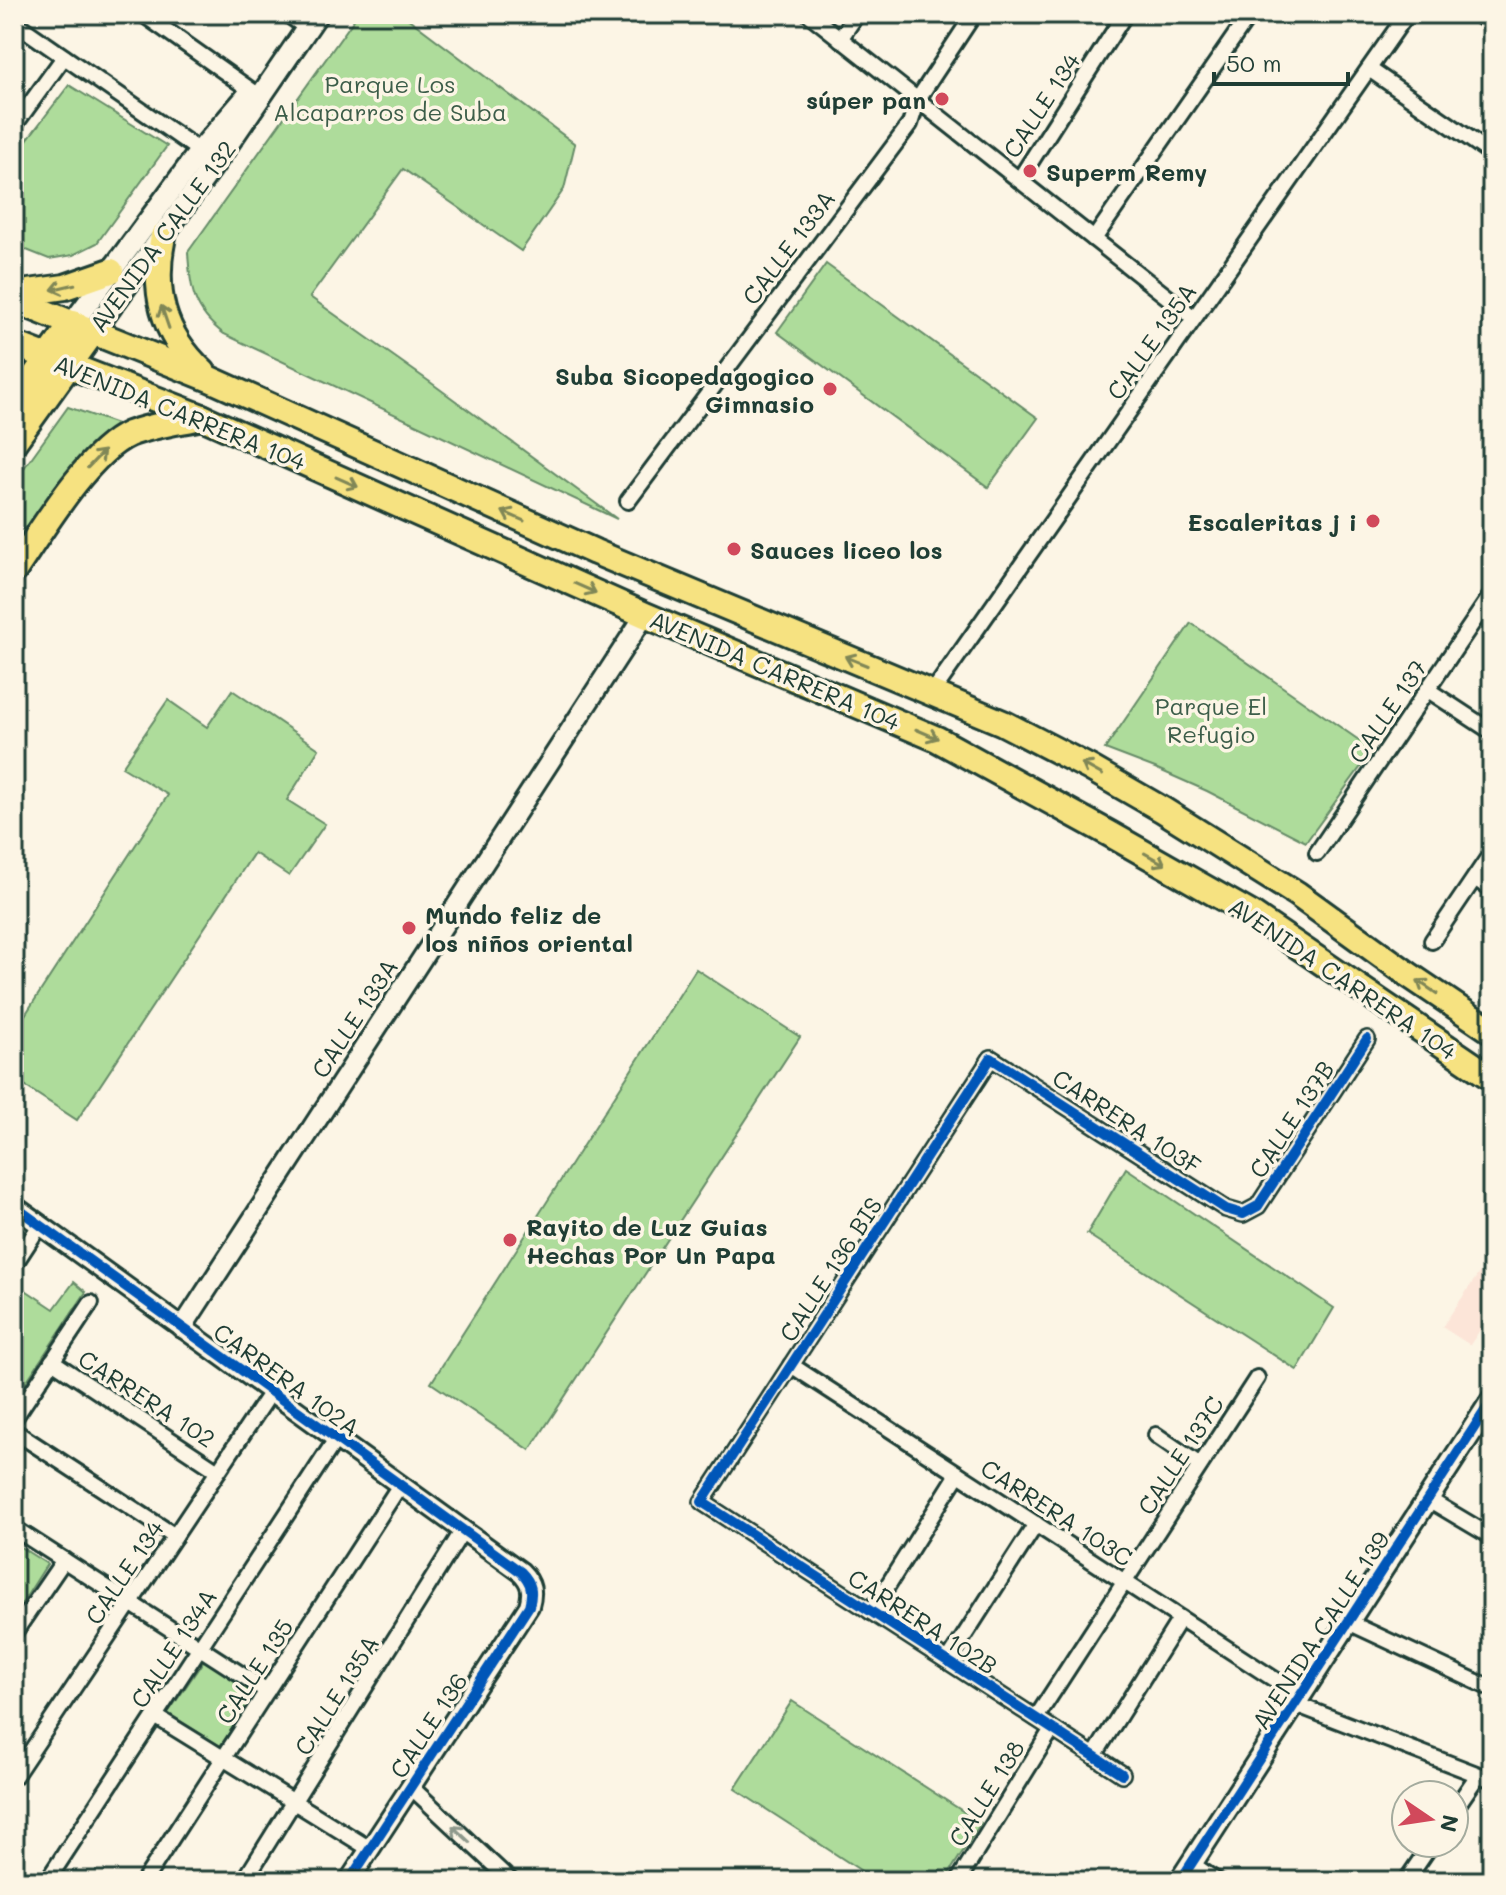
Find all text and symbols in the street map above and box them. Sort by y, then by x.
scale bar [1214,36,1348,86]
street label: CALLE 134 [996,47,1086,163]
text: 50 m [1226,47,1282,78]
park label: Parque Los Alcaparros de Suba [273,68,507,127]
place label: súper pan [806,84,926,115]
marker: súper pan [933,90,951,108]
street label: AVENIDA CALLE 132 [82,134,242,338]
place label: Superm Remy [1046,156,1207,187]
marker: Superm Remy [1021,162,1039,180]
street label: CALLE 133A [735,183,841,311]
street label: CALLE 135A [1099,276,1203,406]
one-way arrow [51,280,77,295]
one-way arrow [157,304,172,329]
street label: AVENIDA CARRERA 104 [50,347,310,477]
place label: Suba Sicopedagogico Gimnasio [555,360,814,419]
marker: Suba Sicopedagogico Gimnasio [821,380,839,398]
one-way arrow [87,449,106,469]
one-way arrow [335,475,359,490]
place label: Escaleritas j i [1187,506,1357,537]
one-way arrow [502,508,526,523]
marker: Escaleritas j i [1364,512,1382,530]
place label: Sauces liceo los [750,534,943,565]
marker: Sauces liceo los [725,540,743,558]
one-way arrow [572,581,596,596]
street label: AVENIDA CARRERA 104 [645,603,905,737]
one-way arrow [844,653,869,668]
street label: CALLE 137 [1341,653,1433,769]
park label: Parque El Refugio [1155,690,1267,749]
one-way arrow [914,728,938,743]
one-way arrow [1081,761,1104,777]
one-way arrow [1143,851,1166,867]
street label: AVENIDA CARRERA 104 [1223,890,1463,1066]
place label: Mundo feliz de los niños oriental [425,899,633,958]
marker: Mundo feliz de los niños oriental [400,919,418,937]
street label: CALLE 133A [304,953,404,1083]
one-way arrow [1417,979,1439,995]
street label: CALLE 137B [1242,1055,1340,1183]
street label: CARRERA 103F [1047,1061,1207,1181]
street label: CALLE 136 BIS [772,1191,888,1347]
place label: Rayito de Luz Guias Hechas Por Un Papa [526,1211,776,1270]
marker: Rayito de Luz Guias Hechas Por Un Papa [501,1231,519,1249]
street label: CARRERA 102A [208,1315,366,1443]
street label: CARRERA 102 [73,1342,221,1454]
street label: CALLE 137C [1130,1390,1230,1520]
street label: CARRERA 103C [975,1451,1139,1573]
street label: CALLE 134 [78,1514,170,1630]
street label: AVENIDA CALLE 139 [1244,1525,1396,1735]
street label: CARRERA 102B [843,1561,1003,1681]
street label: CALLE 134A [123,1583,223,1713]
street label: CALLE 135 [209,1613,299,1729]
street label: CALLE 135A [287,1629,385,1761]
street label: CALLE 136 [382,1666,474,1784]
street label: CALLE 138 [941,1734,1031,1852]
north arrow [1390,1779,1470,1859]
text: N [1434,1812,1466,1835]
one-way arrow [451,1824,471,1843]

